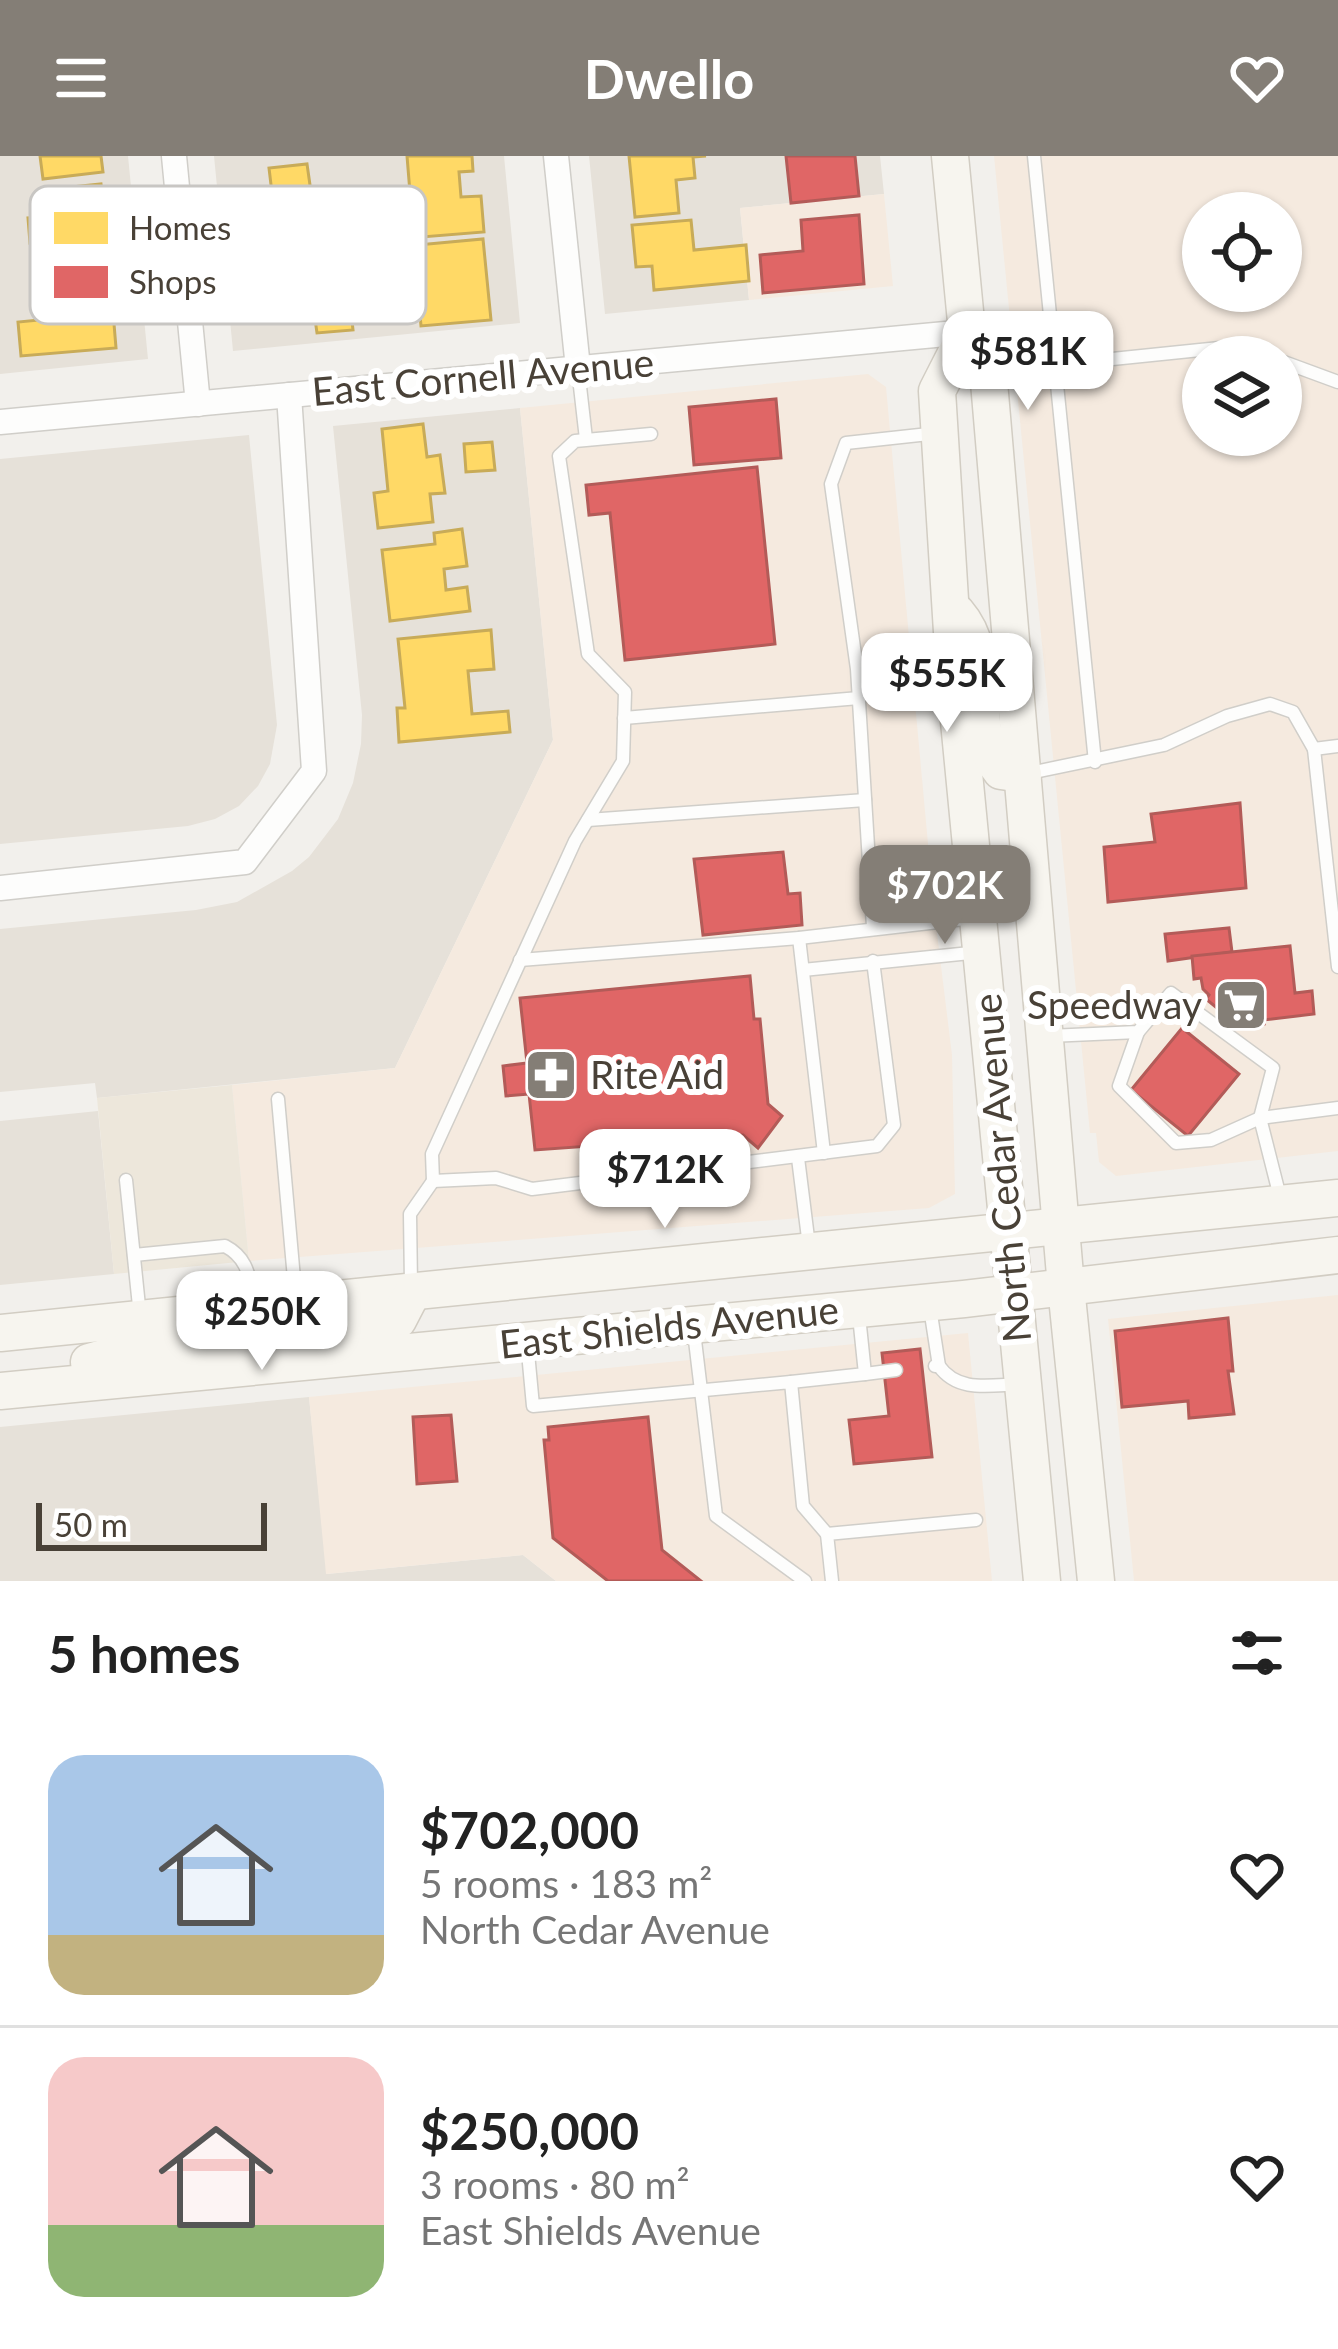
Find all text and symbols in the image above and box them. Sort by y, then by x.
icon: menu [48,45,114,111]
icon: heart [1224,45,1290,111]
text: Dwello [584,46,754,111]
legend [30,186,426,324]
map controls [1182,192,1302,456]
button: locate [1182,192,1302,312]
text: Homes [129,207,231,247]
text: Shops [129,261,217,301]
pin: $581K [944,311,1112,413]
text: $581K [969,327,1087,373]
button: layers [1182,336,1302,456]
street label: East Cornell Avenue [310,338,656,414]
pin: $555K [863,633,1031,735]
text: $555K [888,649,1006,695]
pin: $702K [861,845,1029,947]
text: $702K [886,861,1004,907]
supermarket icon: Speedway [1213,977,1269,1033]
place label: Speedway [1027,981,1202,1027]
street label: North Cedar Avenue [963,992,1039,1344]
pharmacy icon: Rite Aid [523,1047,579,1103]
place label: Rite Aid [590,1051,724,1097]
pin: $712K [581,1129,749,1231]
text: $712K [606,1145,724,1191]
pin: $250K [178,1271,346,1373]
street label: East Shields Avenue [497,1285,841,1367]
text: $250K [203,1287,321,1333]
scale bar [36,1497,267,1550]
text: 50 m [54,1504,128,1544]
icon: filters [1224,1620,1290,1686]
text: 5 homes [48,1623,240,1684]
text: $702,000 [420,1799,639,1860]
icon: home [144,1803,288,1947]
icon: heart [1224,1842,1290,1908]
text: 5 rooms · 183 m² [420,1860,712,1906]
text: North Cedar Avenue [420,1906,770,1952]
text: $250,000 [420,2100,639,2161]
icon: home [144,2105,288,2249]
icon: heart [1224,2144,1290,2210]
text: 3 rooms · 80 m² [420,2161,690,2207]
text: East Shields Avenue [420,2207,761,2253]

